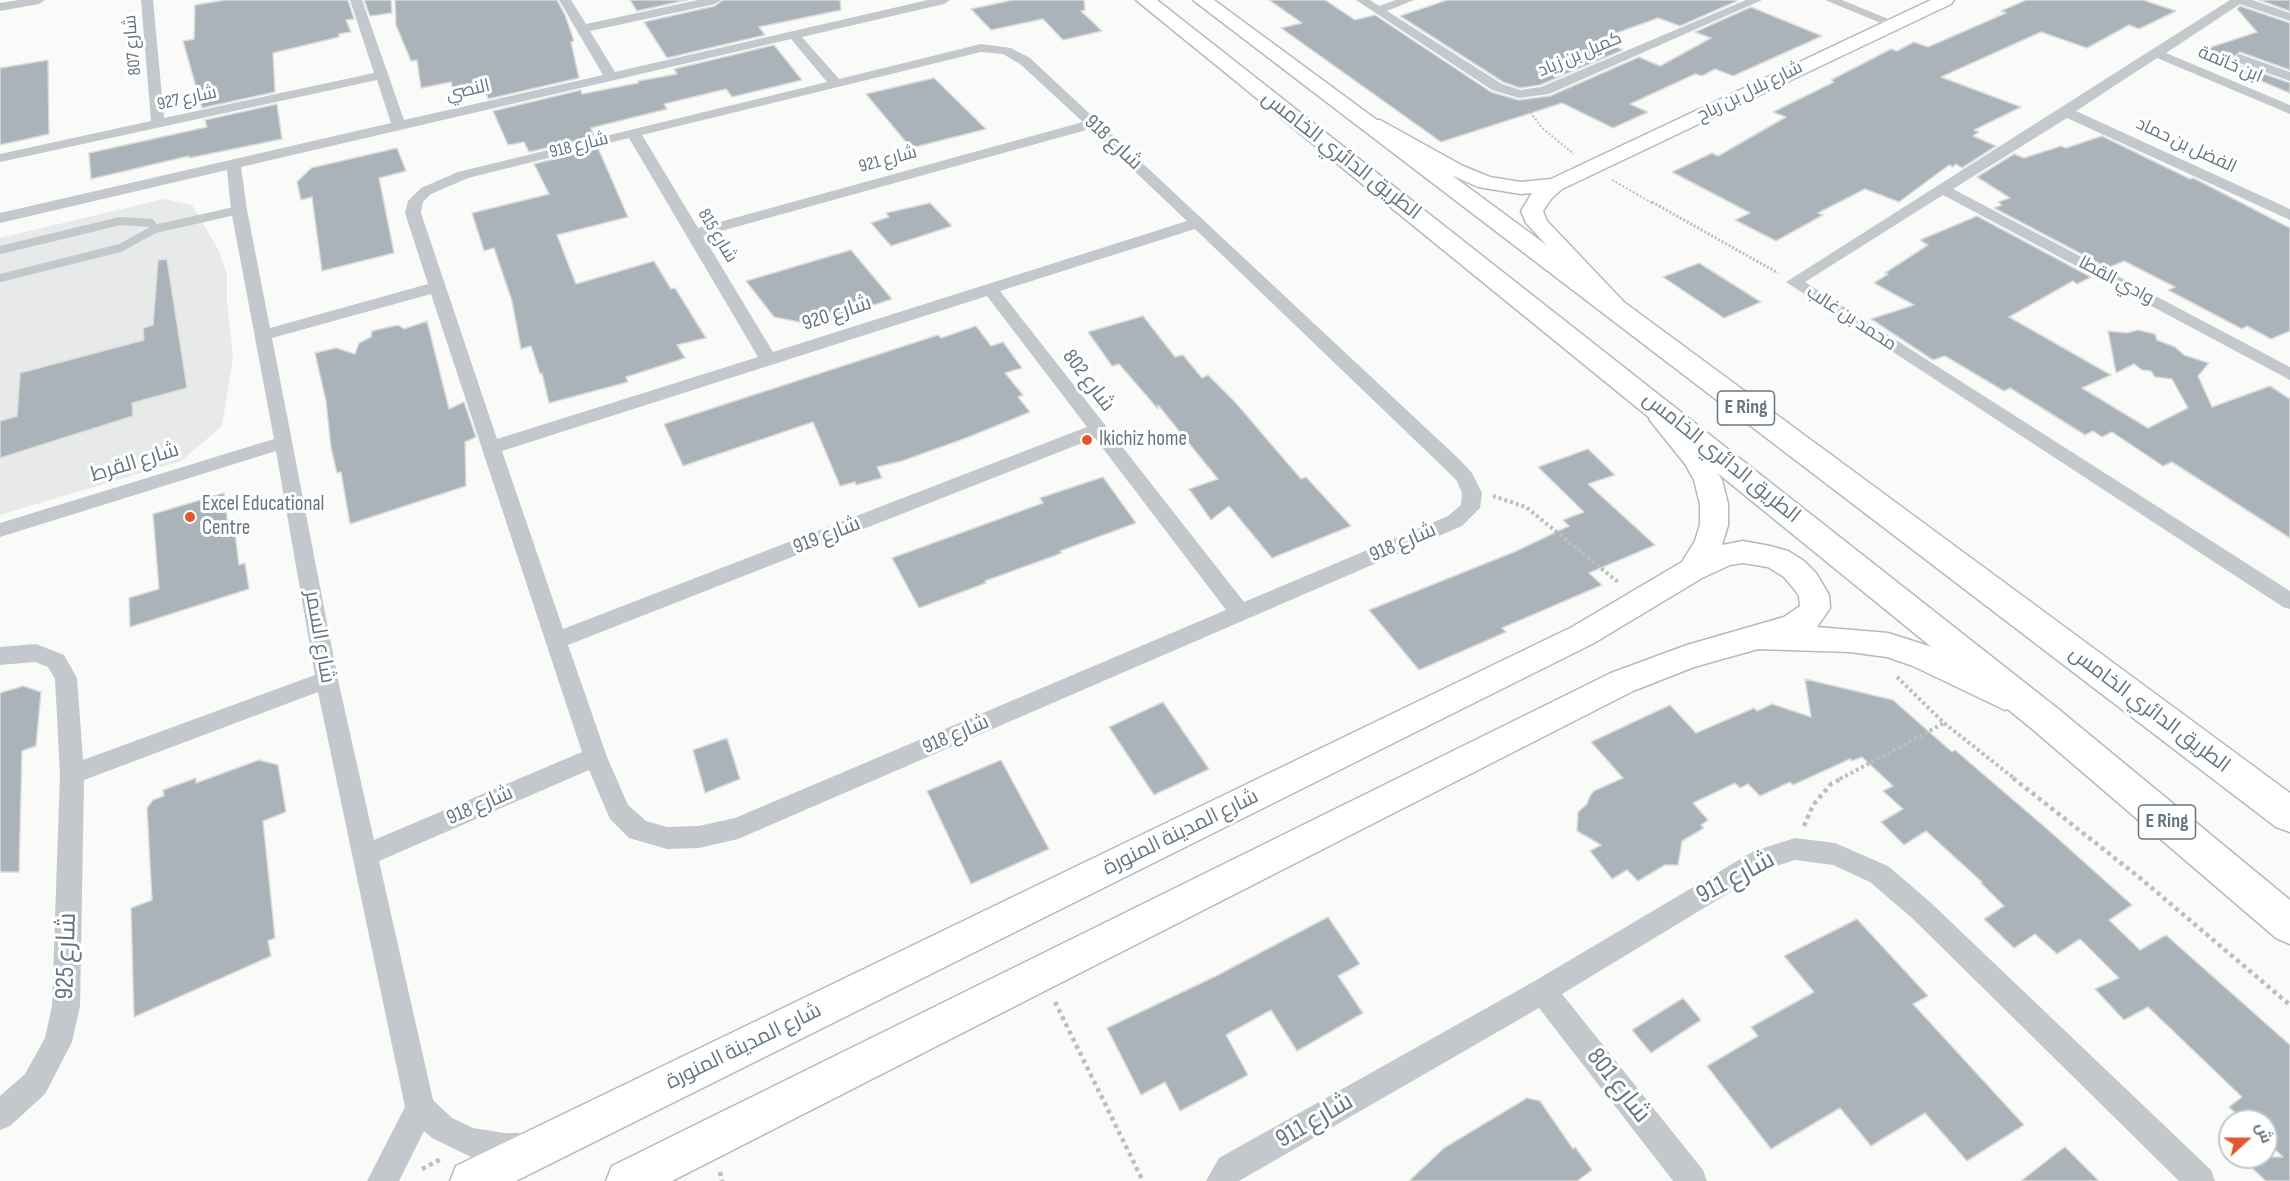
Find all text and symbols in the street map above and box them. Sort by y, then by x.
street label: شارع 807 [120,14,146,76]
street label: كميل بن زياد [1535,28,1625,82]
street label: ابن خاتمة [2195,42,2265,88]
street label: شارع بلال بن رباح [1694,57,1806,127]
street label: النصي [444,75,492,107]
street label: شارع 927 [155,82,219,116]
street label: الطريق الدائري الخامس [1256,86,1426,226]
street label: شارع 918 [1079,110,1147,176]
street label: الفضل بن حماد [2132,113,2240,179]
street label: شارع 918 [547,128,611,164]
street label: شارع 921 [856,142,920,178]
street label: شارع 815 [693,205,741,267]
street label: وادي القطا [2075,252,2157,310]
street label: محمد بن غالب [1802,282,1900,356]
street label: شارع 920 [799,291,875,337]
street label: شارع 802 [1057,345,1119,417]
street label: الطريق الدائري الخامس [1637,387,1805,529]
road number: E Ring [1718,391,1774,425]
place label: Ikichiz home [1099,427,1187,453]
marker: Ikichiz home [1080,433,1094,447]
street label: شارع القرط [88,438,182,488]
place label: Excel Educational Centre [202,492,324,542]
marker: Excel Educational Centre [183,510,197,524]
street label: شارع 919 [790,512,864,560]
street label: شارع 918 [1366,518,1440,568]
street label: شارع السمر [298,589,340,685]
street label: الطريق الدائري الخامس [2063,641,2235,779]
street label: شارع 918 [919,710,993,760]
street label: شارع 918 [443,781,517,831]
street label: شارع المدينة المنورة [1099,784,1263,882]
road number: E Ring [2138,805,2196,839]
street label: شارع 911 [1691,844,1781,912]
street label: شارع 925 [50,912,84,1000]
street label: شارع المدينة المنورة [662,998,826,1096]
street label: شارع 801 [1579,1042,1657,1130]
street label: شارع 911 [1271,1086,1359,1156]
north arrow [2218,1109,2278,1169]
text: ش [2251,1120,2276,1146]

